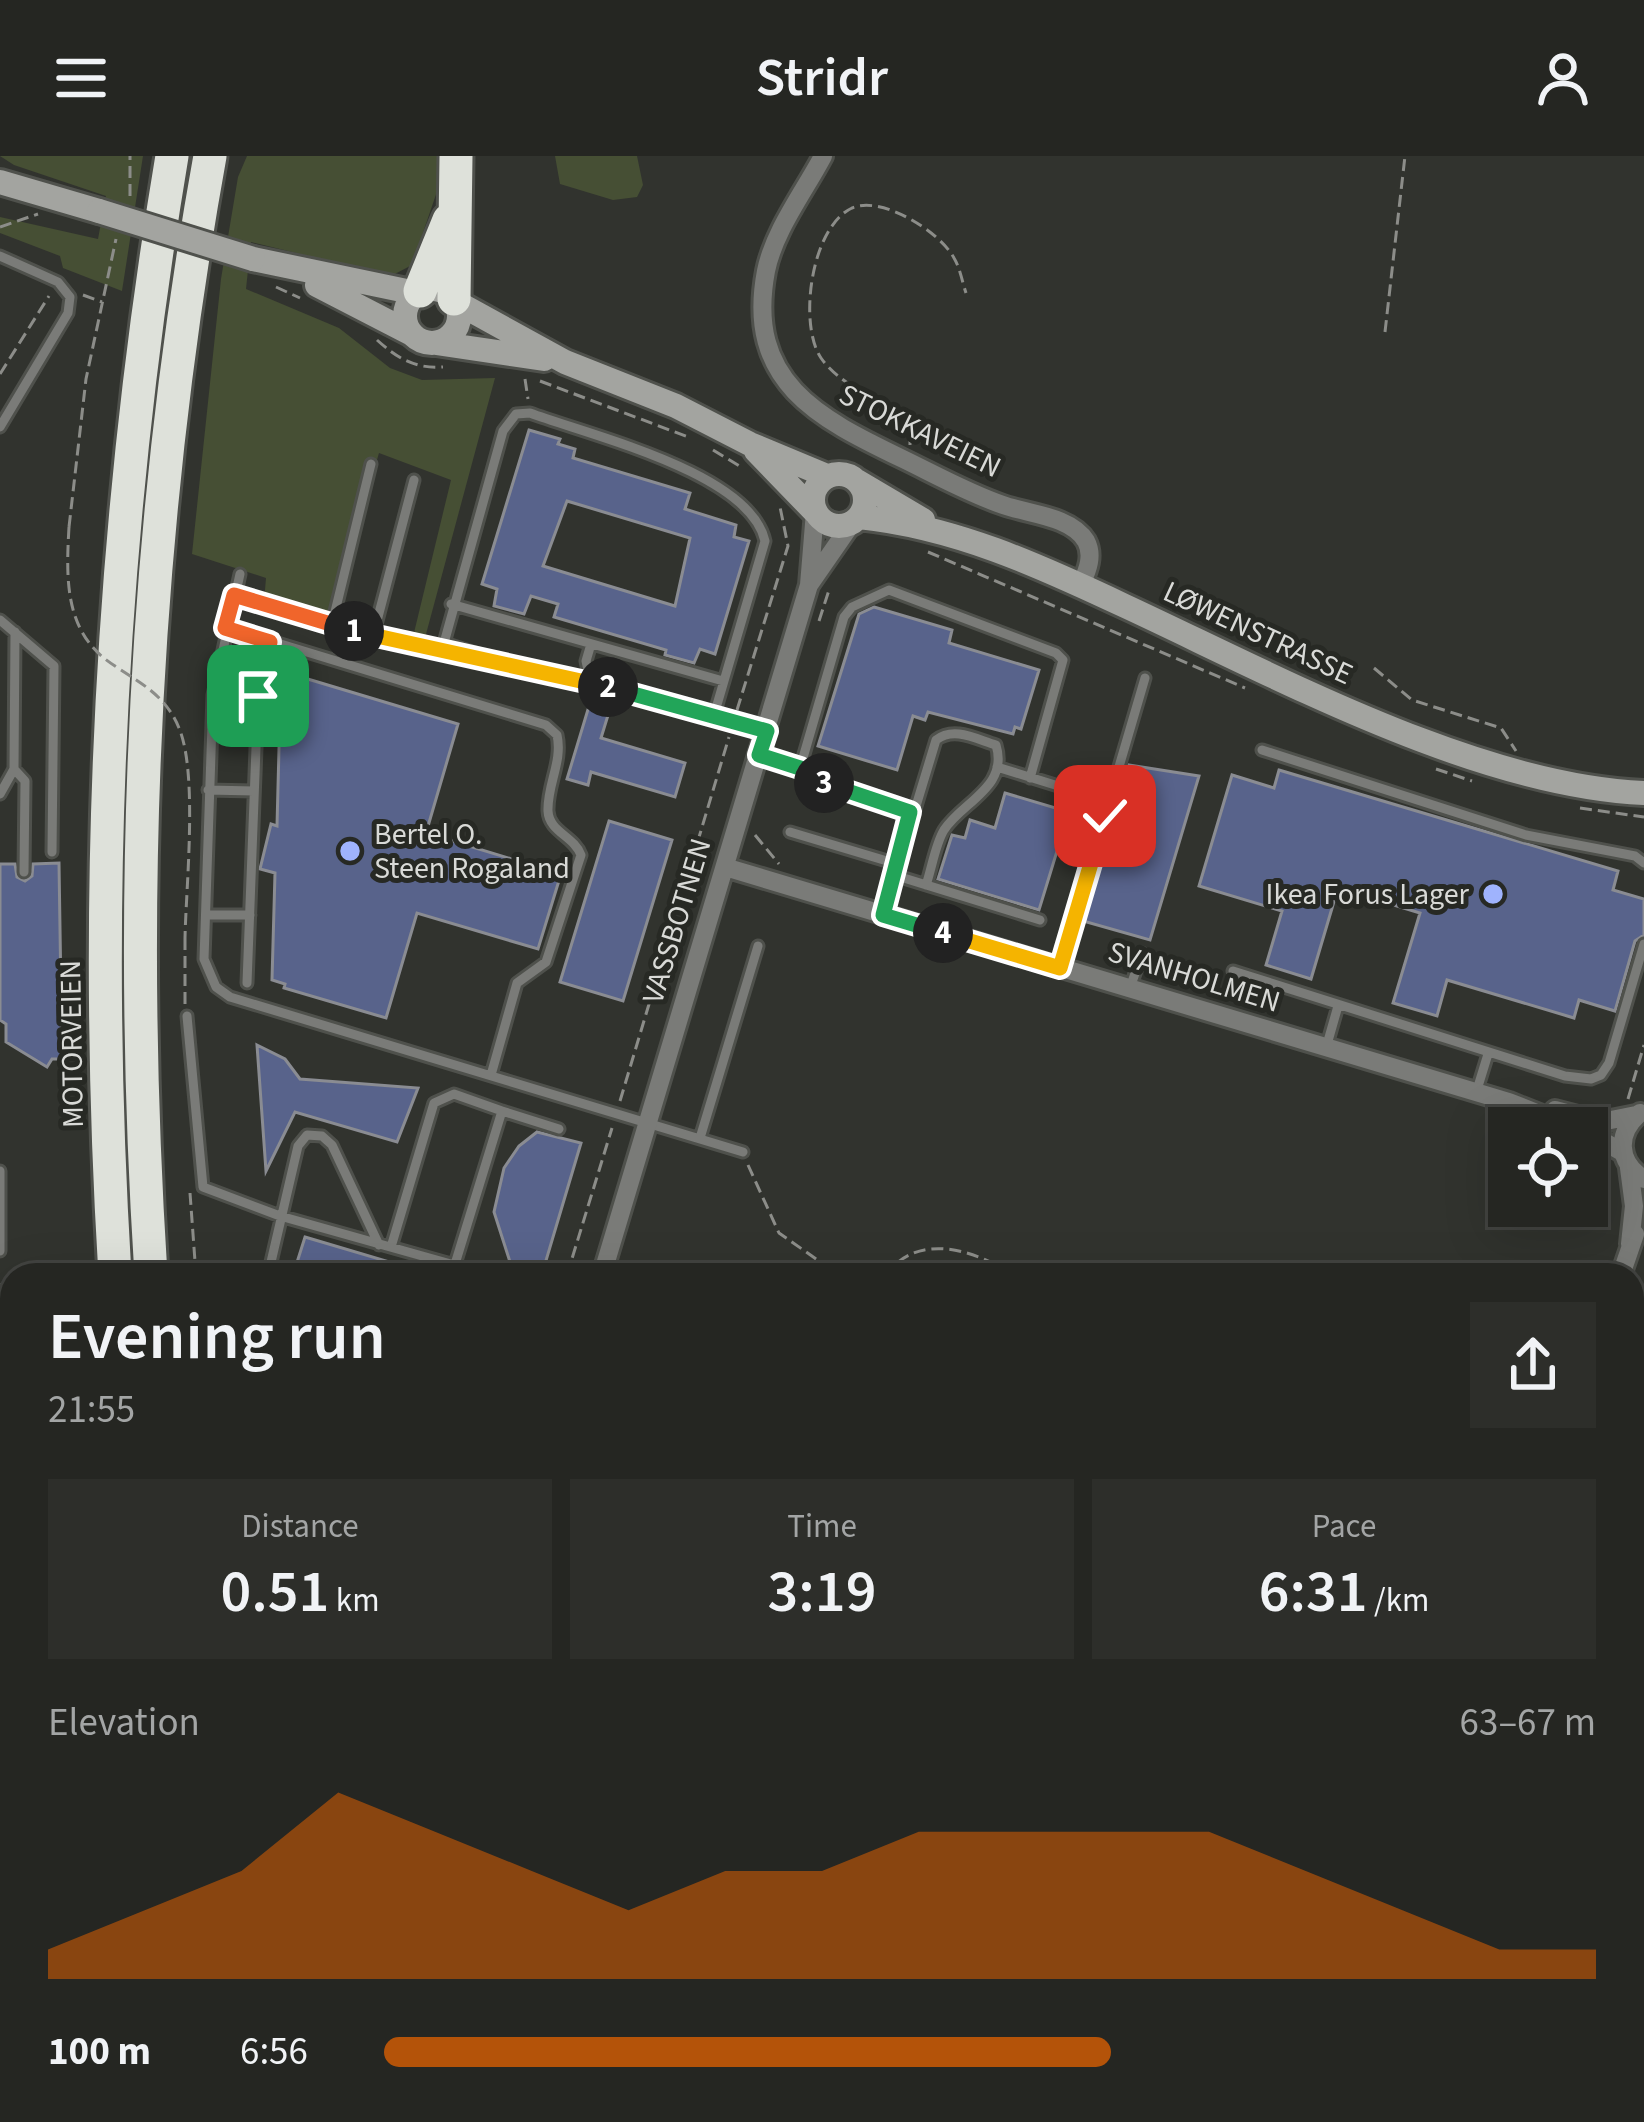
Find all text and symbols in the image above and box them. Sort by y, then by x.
text: Stridr [756,40,888,117]
icon: menu [48,45,114,111]
icon: person [1530,45,1596,111]
street label: STOKKAVEIEN [832,373,1008,489]
street label: LØWENSTRASSE [1156,570,1360,696]
pin: 1 [324,601,384,661]
text: 1 [345,607,363,654]
pin [207,645,309,747]
pin: 2 [578,657,638,717]
icon: arrive [225,663,291,729]
text: 2 [599,663,617,710]
pin: 3 [794,753,854,813]
text: 3 [815,759,833,806]
pin [1054,765,1156,867]
icon: check [1072,783,1138,849]
place label: Bertel O. Steen Rogaland [374,813,570,890]
street label: VASSBOTNEN [632,833,722,1009]
marker: Bertel O. Steen Rogaland [337,838,363,864]
place label: Ikea Forus Lager [1266,873,1470,916]
marker: Ikea Forus Lager [1480,881,1506,907]
pin: 4 [913,903,973,963]
text: 4 [934,909,952,956]
street label: SVANHOLMEN [1103,930,1285,1024]
street label: MOTORVEIEN [49,960,95,1128]
map controls [1488,1107,1608,1227]
button: locate [1488,1107,1608,1227]
text: Evening run [48,1290,386,1384]
button: share [1470,1302,1596,1428]
text: 21:55 [48,1382,135,1438]
text: Distance [241,1503,359,1550]
text: Time [787,1503,857,1550]
text: Pace [1312,1503,1376,1550]
text: 0.51 [220,1550,329,1635]
text: 3:19 [768,1550,876,1635]
text: 6:31 [1259,1550,1368,1635]
text: km [329,1577,380,1624]
text: /km [1368,1577,1429,1624]
text: Elevation [48,1695,200,1751]
text: 63–67 m [1460,1695,1596,1751]
text: 100 m [48,2024,151,2080]
text: 6:56 [240,2024,308,2080]

